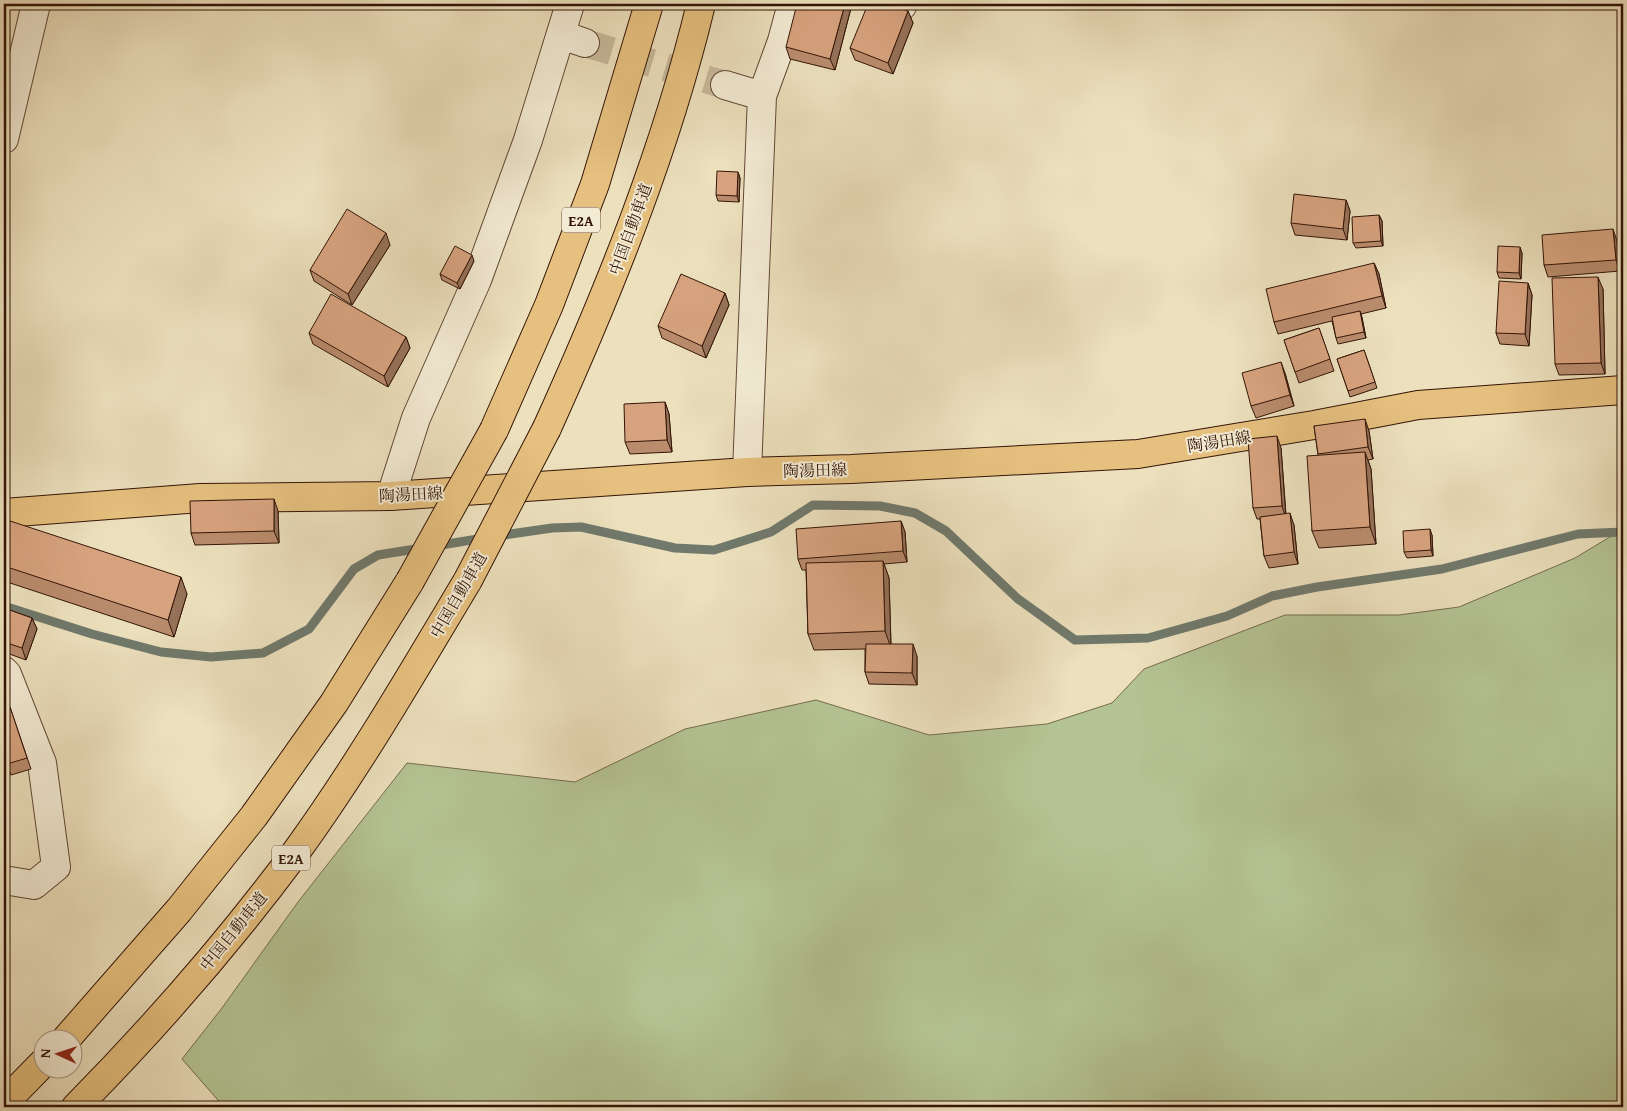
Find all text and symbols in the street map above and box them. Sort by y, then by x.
street label: 中国自動車道 [602,180,658,278]
road number: E2A [562,208,600,232]
street label: 陶湯田線 [1186,424,1252,458]
street label: 陶湯田線 [783,457,847,483]
street label: 陶湯田線 [378,480,444,508]
street label: 中国自動車道 [424,547,492,643]
road number: E2A [272,846,310,870]
street label: 中国自動車道 [193,886,273,976]
north arrow [32,1028,82,1078]
text: N [35,1047,55,1059]

